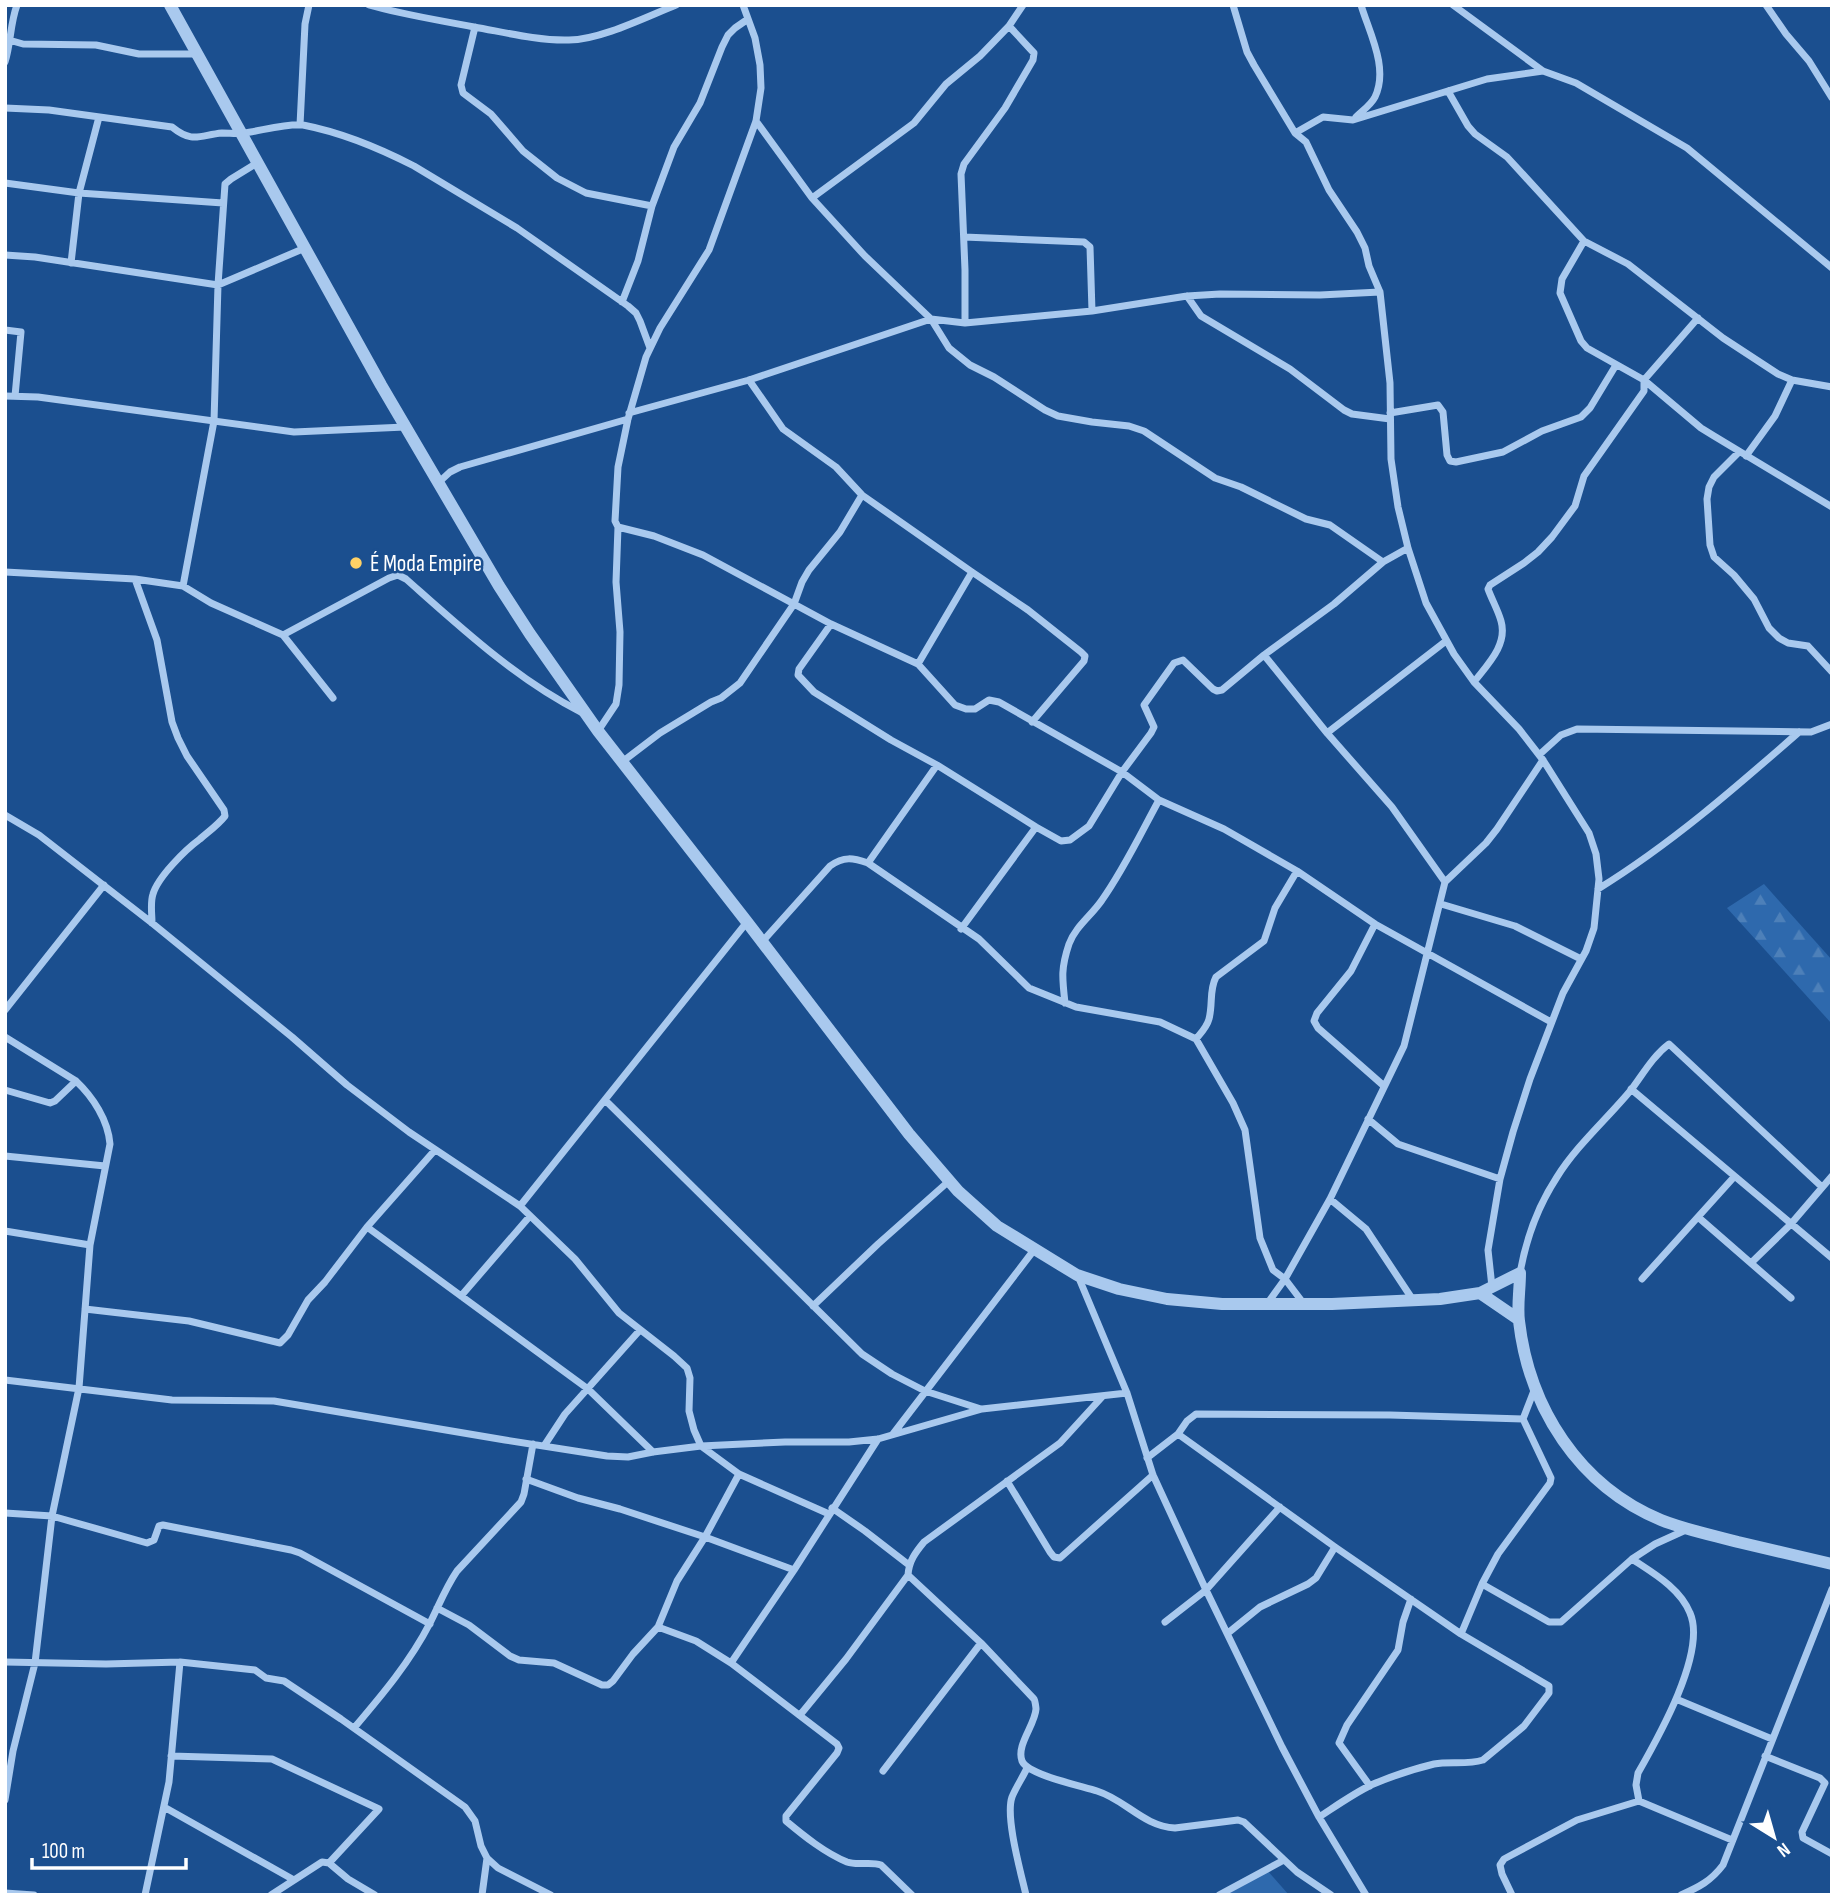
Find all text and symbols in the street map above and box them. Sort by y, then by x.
place label: É Moda Empire [370,550,482,578]
marker: É Moda Empire [348,555,364,571]
north arrow [1739,1802,1809,1872]
scale bar [32,1826,186,1870]
text: N [1772,1837,1794,1862]
text: 100 m [42,1839,85,1864]

